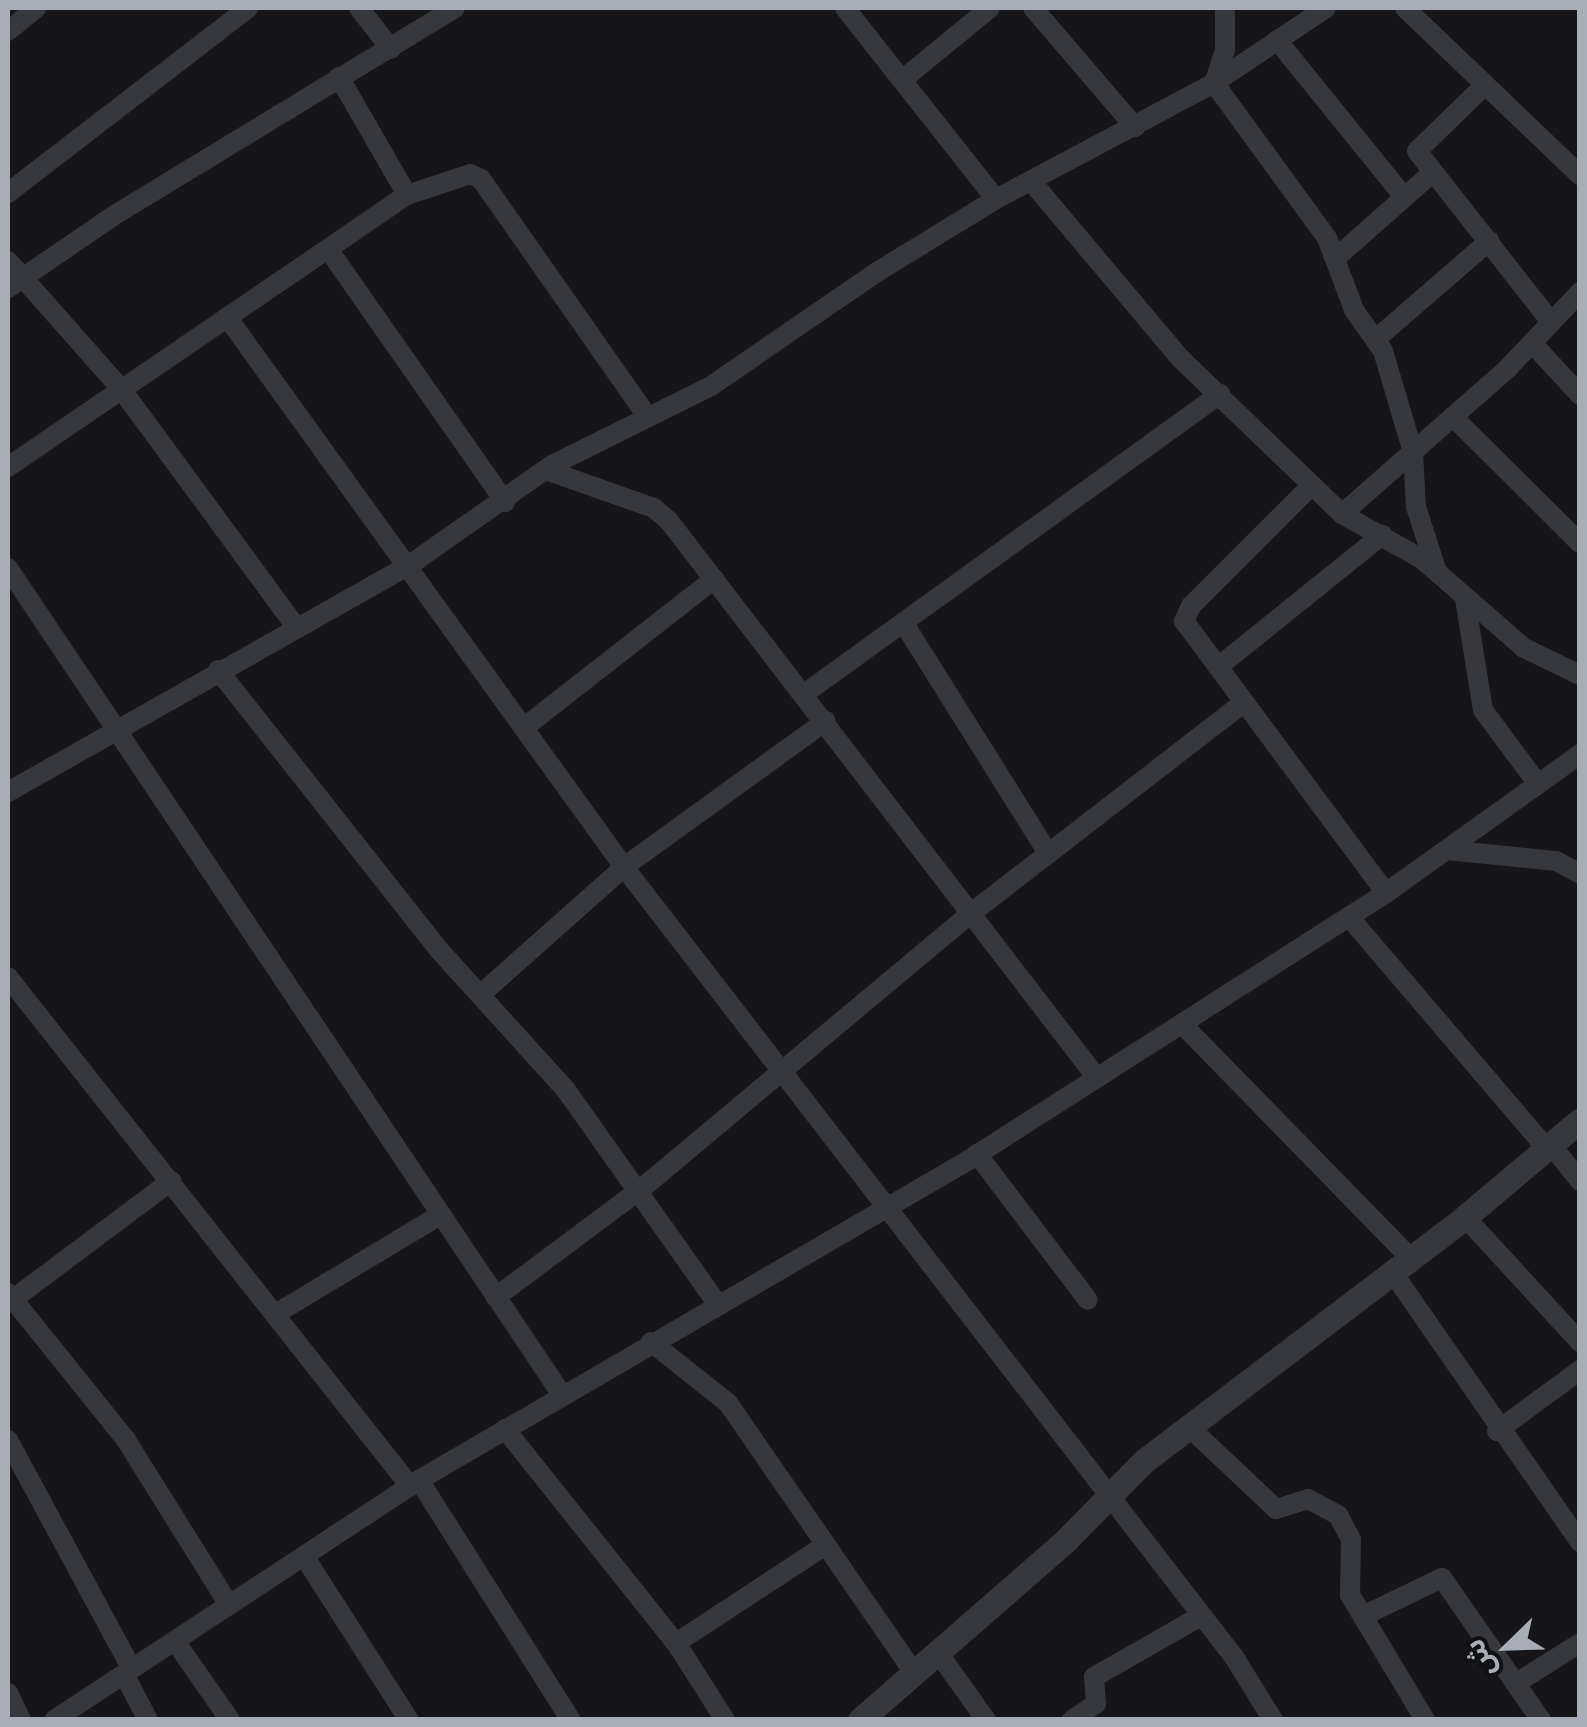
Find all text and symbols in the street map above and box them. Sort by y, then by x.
north arrow [1457,1597,1557,1697]
text: ش [1452,1633,1506,1685]

